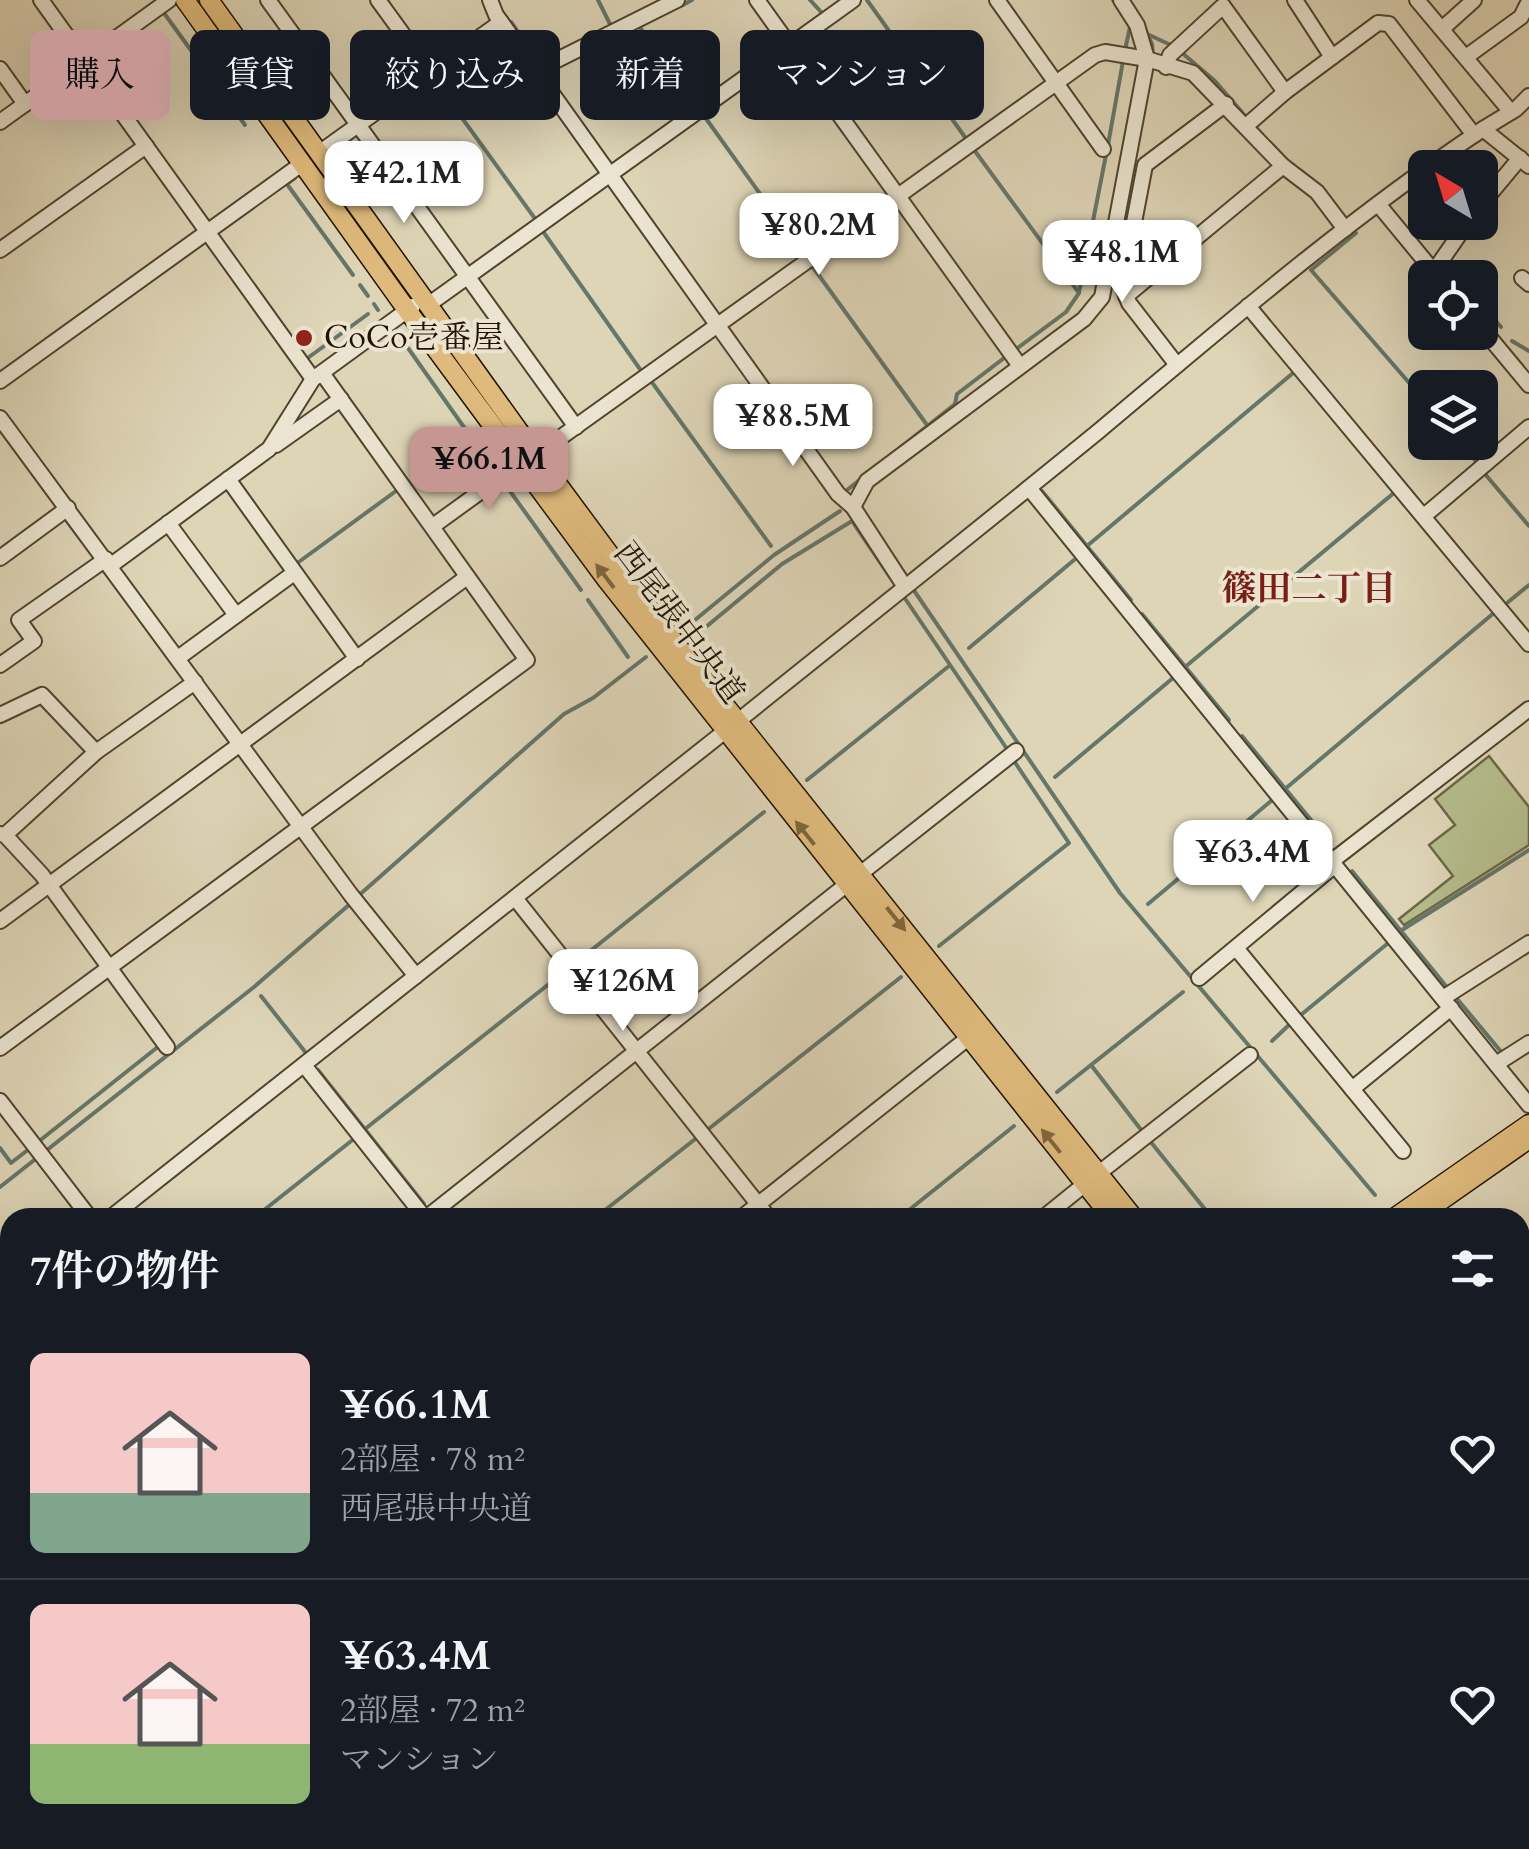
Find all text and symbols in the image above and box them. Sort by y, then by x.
chip: 購入 [30,30,170,120]
chip: 賃貸 [190,30,330,120]
chip: 絞り込み [350,30,560,120]
chip: 新着 [580,30,720,120]
chip: マンション [740,30,984,120]
pin: ¥42.1M [323,141,485,226]
north arrow [1408,150,1498,240]
map controls [1408,150,1498,460]
text: ¥42.1M [346,151,462,195]
pin: ¥80.2M [738,193,900,278]
text: ¥80.2M [761,203,877,247]
pin: ¥48.1M [1041,220,1203,305]
text: ¥48.1M [1064,230,1180,274]
button: locate [1408,260,1498,350]
place label: CoCo壱番屋 [324,316,504,360]
marker: CoCo壱番屋 [293,327,315,349]
button: layers [1408,370,1498,460]
pin: ¥88.5M [712,384,874,469]
text: ¥88.5M [735,394,851,438]
pin: ¥66.1M [408,427,570,512]
text: ¥66.1M [431,437,547,481]
street label: 西尾張中央道 [604,533,754,713]
one-way arrow [594,564,615,590]
district label: 篠田二丁目 [1221,565,1397,613]
one-way arrow [795,820,816,845]
pin: ¥63.4M [1172,820,1334,905]
text: ¥63.4M [1195,830,1311,874]
one-way arrow [885,906,906,932]
pin: ¥126M [553,949,693,1034]
text: ¥126M [570,959,676,1003]
one-way arrow [1041,1129,1062,1154]
icon: filters [1445,1241,1500,1296]
text: 7件の物件 [30,1243,220,1300]
text: ¥66.1M [340,1376,491,1433]
icon: home [110,1393,230,1513]
icon: heart [1445,1426,1500,1481]
text: 2部屋 · 78 m² [340,1438,525,1482]
text: 西尾張中央道 [340,1487,532,1531]
text: ¥63.4M [340,1627,491,1684]
icon: home [110,1644,230,1764]
icon: heart [1445,1677,1500,1732]
text: 2部屋 · 72 m² [340,1689,525,1733]
text: マンション [340,1738,499,1782]

